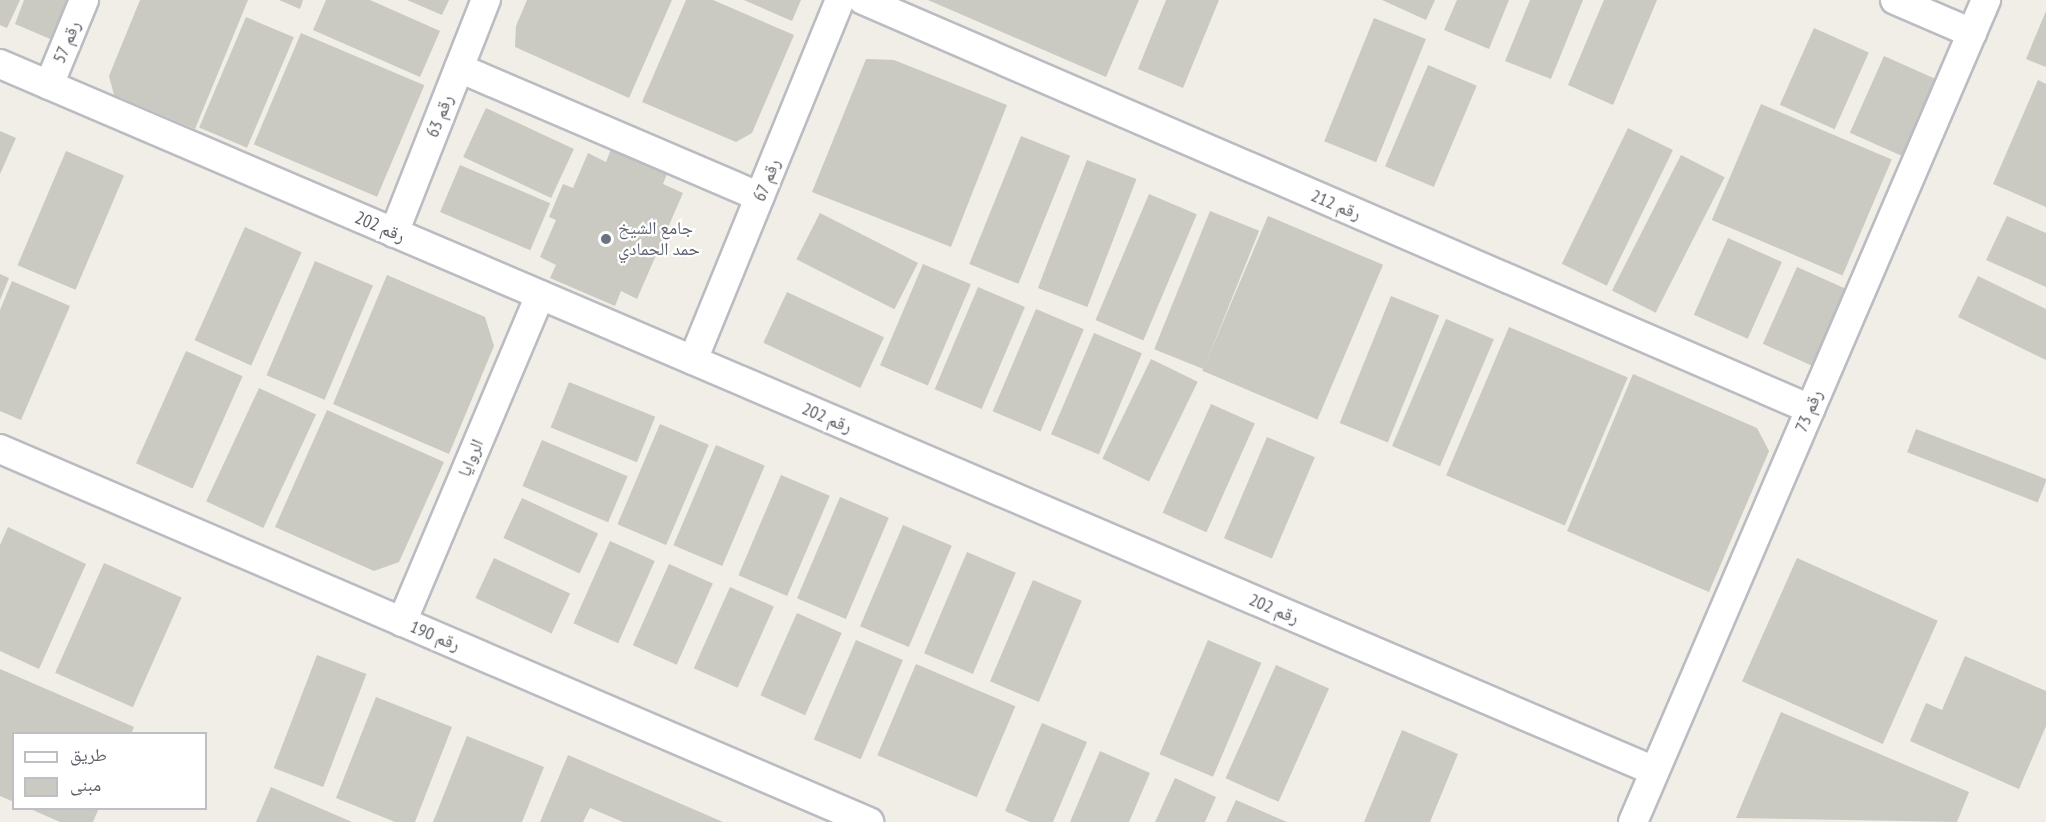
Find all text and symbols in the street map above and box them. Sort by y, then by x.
street label: رقم 57 [48,18,86,66]
street label: رقم 63 [422,92,458,140]
street label: رقم 67 [749,156,785,204]
street label: رقم 212 [1308,185,1364,225]
street label: رقم 202 [352,207,408,247]
place label: جامع الشيخ حمد الحمادي [618,218,700,260]
marker: جامع الشيخ حمد الحمادي [599,232,613,246]
street label: رقم 73 [1790,387,1828,435]
street label: رقم 202 [799,398,855,438]
street label: الروايا [453,436,489,480]
street label: رقم 202 [1246,589,1302,629]
street label: رقم 190 [407,616,463,656]
legend [12,732,207,810]
text: طريق [70,743,107,766]
text: مبنى [70,773,101,796]

